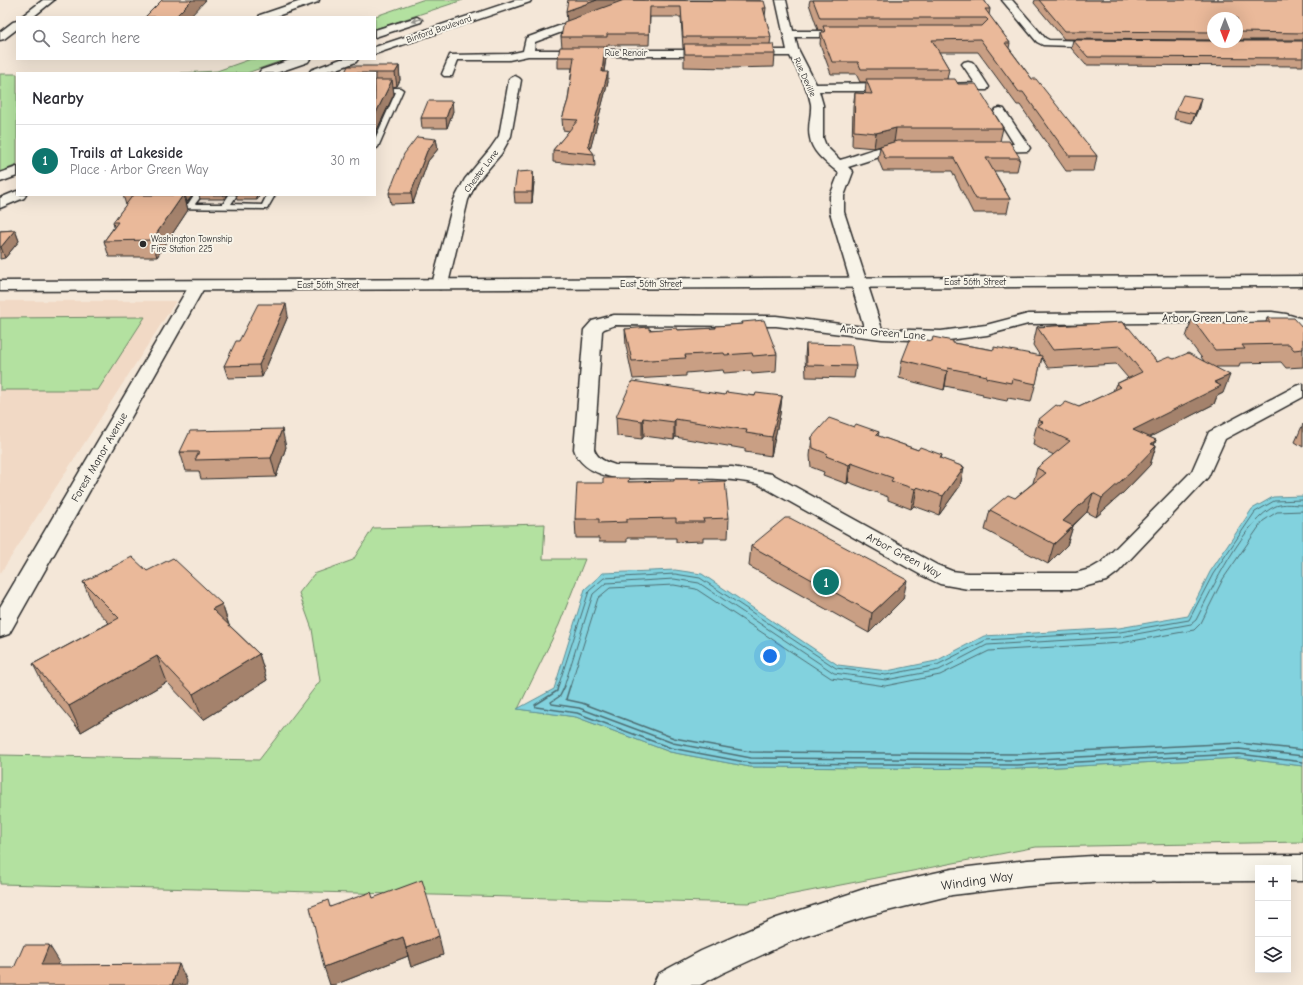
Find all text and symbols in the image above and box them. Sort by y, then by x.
north arrow [1207,12,1243,48]
street label: Binford Boulevard [405,13,473,45]
search box [16,16,376,60]
one-way arrow [411,17,423,23]
icon: search [30,27,52,49]
text: Search here [62,29,140,47]
street label: Rue Renoir [605,48,648,58]
street label: Rue Deville [792,56,818,99]
text: Nearby [32,89,83,108]
text: Trails at Lakeside [70,144,183,162]
street label: Chester Lane [462,147,500,194]
text: 1 [42,153,48,168]
text: 30 m [330,153,360,168]
text: Place · Arbor Green Way [70,162,208,177]
place label: Washington Township Fire Station 225 [151,234,233,254]
marker: Washington Township Fire Station 225 [138,239,148,249]
street label: East 56th Street [944,277,1006,287]
street label: East 56th Street [620,279,682,289]
street label: East 56th Street [297,280,359,290]
street label: Arbor Green Lane [1162,312,1248,325]
street label: Arbor Green Lane [840,322,927,343]
street label: Forest Manor Avenue [69,410,131,504]
street label: Arbor Green Way [864,530,943,581]
pin: 1 [813,567,839,597]
your location [760,646,780,666]
map controls [1255,865,1291,973]
button: + [1255,865,1291,901]
street label: Winding Way [940,868,1014,893]
button: − [1255,901,1291,937]
button: layers [1255,937,1291,973]

